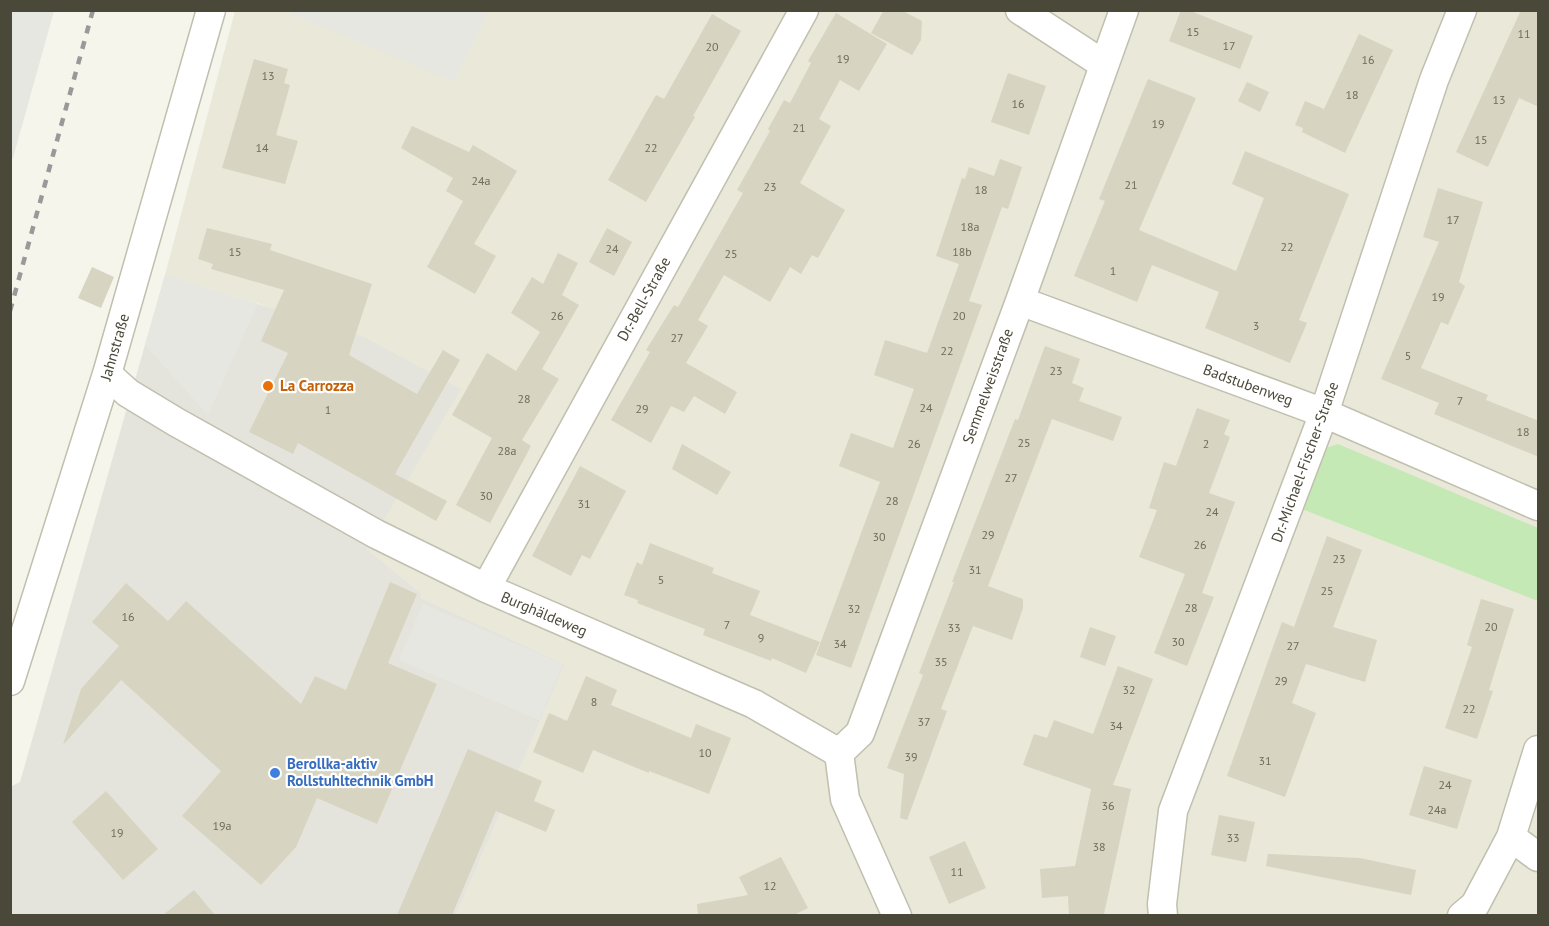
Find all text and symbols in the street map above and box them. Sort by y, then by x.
house number: 15 [1186,24,1200,39]
house number: 11 [1517,26,1531,41]
house number: 17 [1222,38,1236,53]
house number: 20 [705,39,719,54]
house number: 19 [836,51,850,66]
house number: 16 [1361,52,1375,67]
house number: 13 [261,68,275,83]
house number: 18 [1345,87,1359,102]
house number: 13 [1492,92,1506,107]
house number: 16 [1011,96,1025,111]
house number: 19 [1151,116,1165,131]
house number: 21 [792,120,806,135]
house number: 15 [1474,132,1488,147]
house number: 14 [255,140,269,155]
house number: 22 [644,140,658,155]
house number: 24a [471,173,491,188]
house number: 21 [1124,177,1138,192]
house number: 23 [763,179,777,194]
house number: 18 [974,182,988,197]
house number: 17 [1446,212,1460,227]
house number: 18a [960,219,980,234]
house number: 22 [1280,239,1294,254]
house number: 24 [605,241,619,256]
house number: 15 [228,244,242,259]
house number: 18b [952,244,972,259]
house number: 25 [724,246,738,261]
street label: Dr.-Bell-Straße [613,253,675,344]
house number: 1 [1110,263,1116,278]
house number: 19 [1431,289,1445,304]
house number: 26 [550,308,564,323]
house number: 20 [952,308,966,323]
street label: Jahnstraße [96,311,133,383]
house number: 3 [1253,318,1259,333]
street label: Semmelweisstraße [958,326,1017,446]
house number: 27 [670,330,684,345]
house number: 22 [940,343,954,358]
house number: 5 [1405,348,1411,363]
street label: Badstubenweg [1201,360,1296,410]
house number: 23 [1049,363,1063,378]
place label: La Carrozza [280,376,354,395]
marker: La Carrozza [261,379,275,393]
street label: Dr.-Michael-Fischer-Straße [1267,379,1342,545]
house number: 28 [517,391,531,406]
house number: 7 [1457,393,1463,408]
house number: 24 [919,400,933,415]
house number: 29 [635,401,649,416]
house number: 1 [325,402,331,417]
house number: 18 [1516,424,1530,439]
house number: 25 [1017,435,1031,450]
house number: 26 [907,436,921,451]
house number: 2 [1203,436,1209,451]
house number: 28a [497,443,517,458]
house number: 27 [1004,470,1018,485]
house number: 30 [479,488,493,503]
house number: 28 [885,493,899,508]
house number: 31 [577,496,591,511]
house number: 24 [1205,504,1219,519]
house number: 29 [981,527,995,542]
house number: 30 [872,529,886,544]
house number: 26 [1193,537,1207,552]
house number: 23 [1332,551,1346,566]
house number: 31 [968,562,982,577]
house number: 5 [658,572,664,587]
house number: 25 [1320,583,1334,598]
street label: Burghäldeweg [498,587,590,640]
house number: 28 [1184,600,1198,615]
house number: 32 [847,601,861,616]
house number: 16 [121,609,135,624]
house number: 7 [724,617,730,632]
house number: 20 [1484,619,1498,634]
house number: 33 [947,620,961,635]
house number: 9 [758,630,764,645]
house number: 30 [1171,634,1185,649]
house number: 34 [833,636,847,651]
house number: 27 [1286,638,1300,653]
house number: 35 [934,654,948,669]
house number: 29 [1274,673,1288,688]
house number: 32 [1122,682,1136,697]
house number: 8 [591,694,597,709]
house number: 22 [1462,701,1476,716]
house number: 37 [917,714,931,729]
house number: 34 [1109,718,1123,733]
house number: 10 [698,745,712,760]
house number: 39 [904,749,918,764]
house number: 31 [1258,753,1272,768]
place label: Berollka-aktiv Rollstuhltechnik GmbH [287,754,434,790]
marker: Berollka-aktiv Rollstuhltechnik GmbH [268,766,282,780]
house number: 24 [1438,777,1452,792]
house number: 36 [1101,798,1115,813]
house number: 24a [1427,802,1447,817]
house number: 19a [212,818,232,833]
house number: 19 [110,825,124,840]
house number: 33 [1226,830,1240,845]
house number: 38 [1092,839,1106,854]
house number: 11 [950,864,964,879]
house number: 12 [763,878,777,893]

